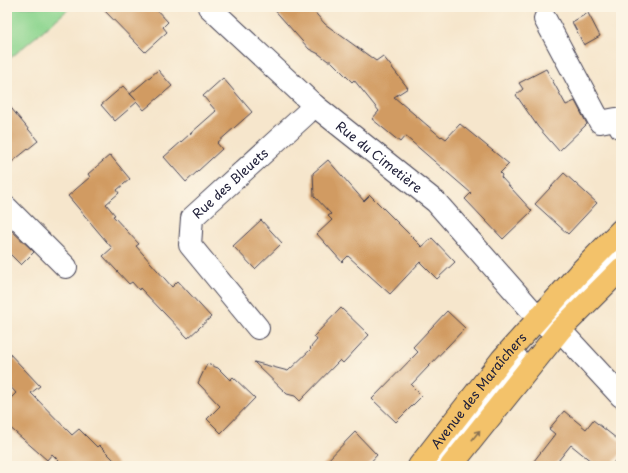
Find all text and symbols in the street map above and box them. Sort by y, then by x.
street label: Rue du Cimetière [332,116,427,197]
street label: Rue des Bleuets [188,143,272,222]
street label: Avenue des Maraîchers [426,328,530,453]
one-way arrow [471,430,480,441]

